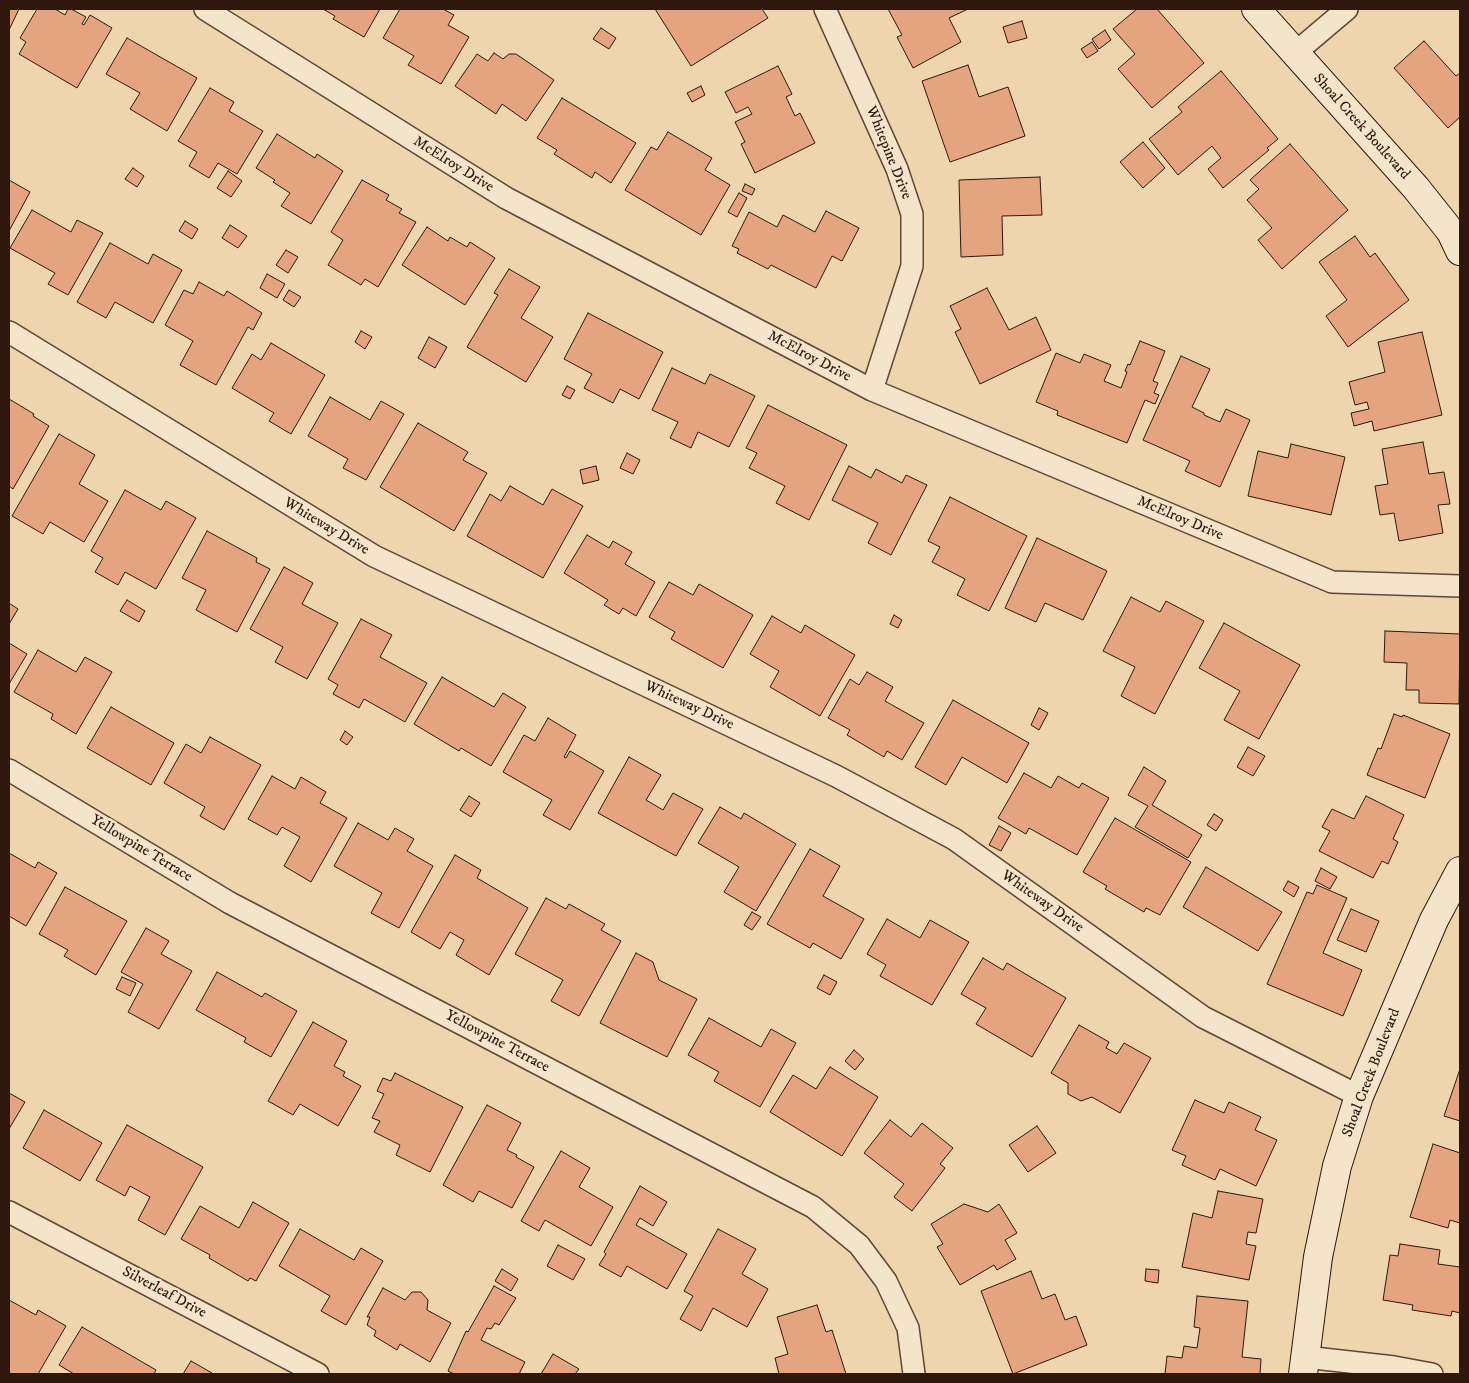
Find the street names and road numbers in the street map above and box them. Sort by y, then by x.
street label: Shoal Creek Boulevard [1309,70,1413,184]
street label: Whitepine Drive [861,104,915,202]
street label: McElroy Drive [409,133,497,197]
street label: McElroy Drive [764,328,854,386]
street label: McElroy Drive [1134,493,1226,545]
street label: Whiteway Drive [280,494,372,560]
street label: Whiteway Drive [641,677,737,735]
street label: Yellowpine Terrace [87,812,195,886]
street label: Whiteway Drive [997,867,1087,937]
street label: Shoal Creek Boulevard [1339,1006,1405,1140]
street label: Yellowpine Terrace [442,1007,552,1077]
street label: Silverleaf Drive [119,1263,209,1323]

